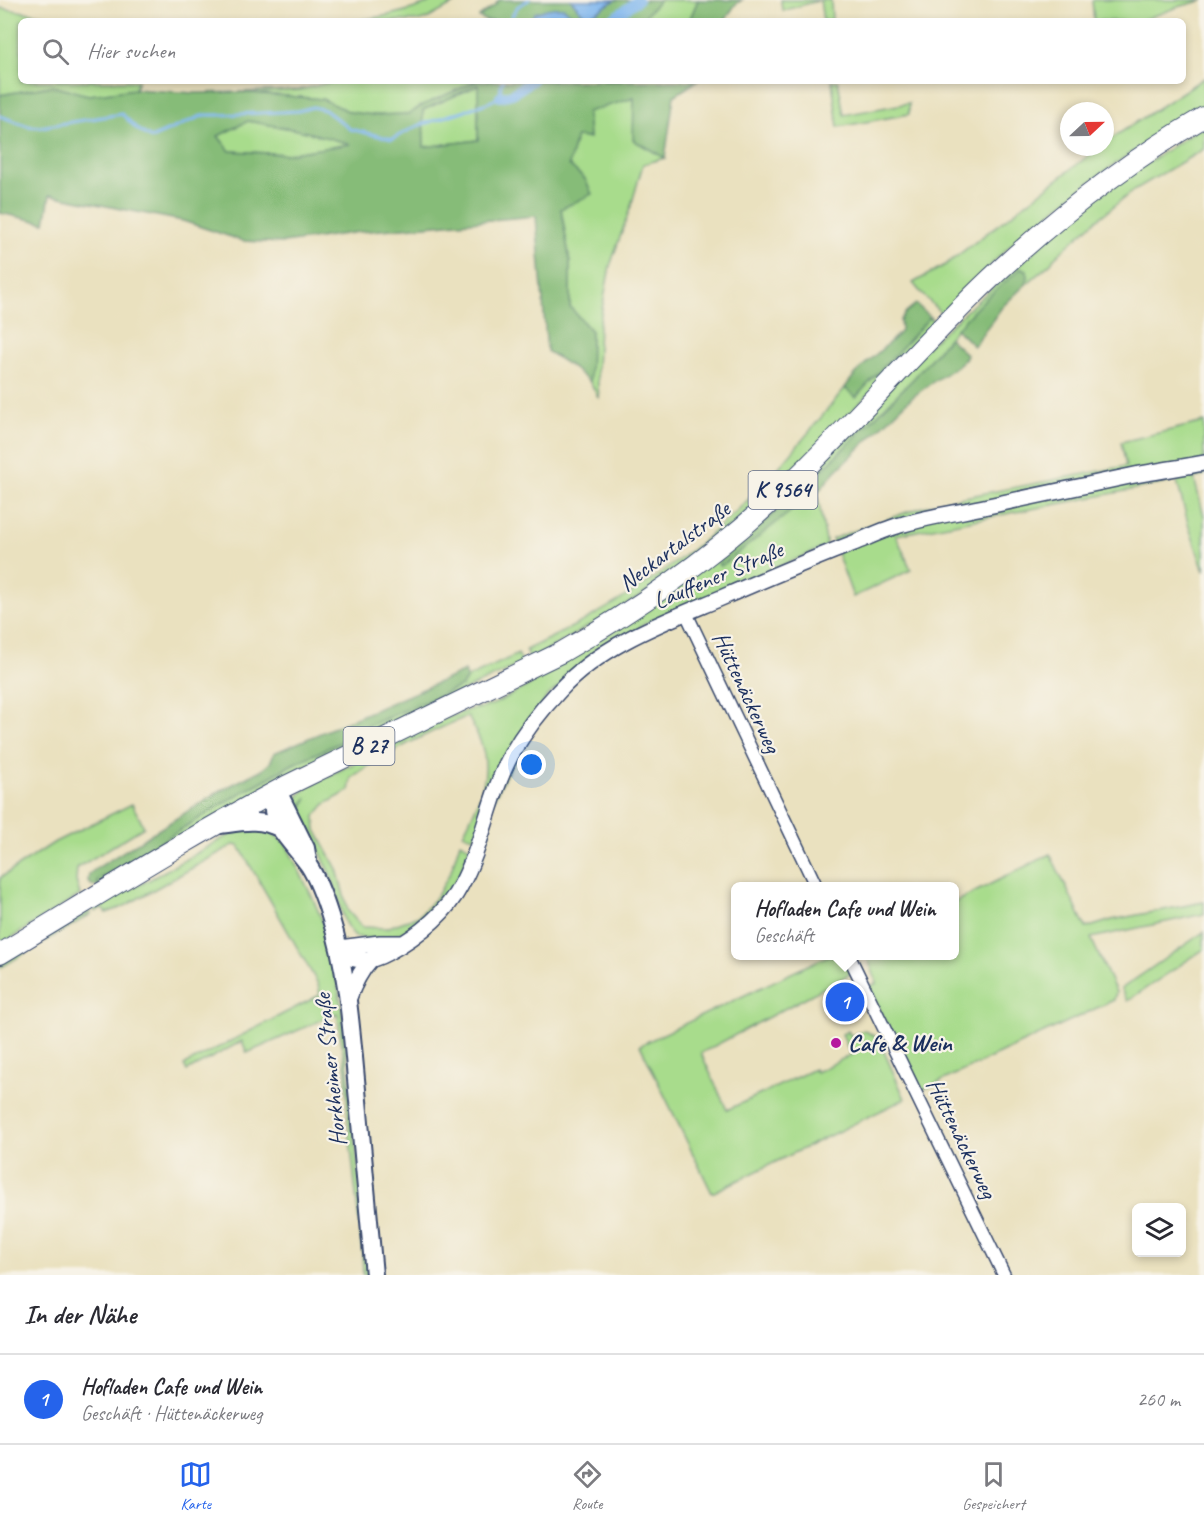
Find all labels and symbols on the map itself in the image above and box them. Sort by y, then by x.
north arrow [1060,102,1114,156]
road number: K 9564 [748,471,818,509]
street label: Neckartalstraße [612,493,738,598]
street label: Lauffener Straße [649,533,789,616]
street label: Hüttenäckerweg [706,627,789,759]
road number: B 27 [344,727,394,765]
your location [517,750,546,779]
pin: 1 [826,980,864,1024]
street label: Horkheimer Straße [307,990,353,1148]
place label: Cafe & Wein [848,1028,953,1058]
marker: Cafe & Wein [829,1036,843,1050]
street label: Hüttenäckerweg [920,1073,1005,1205]

